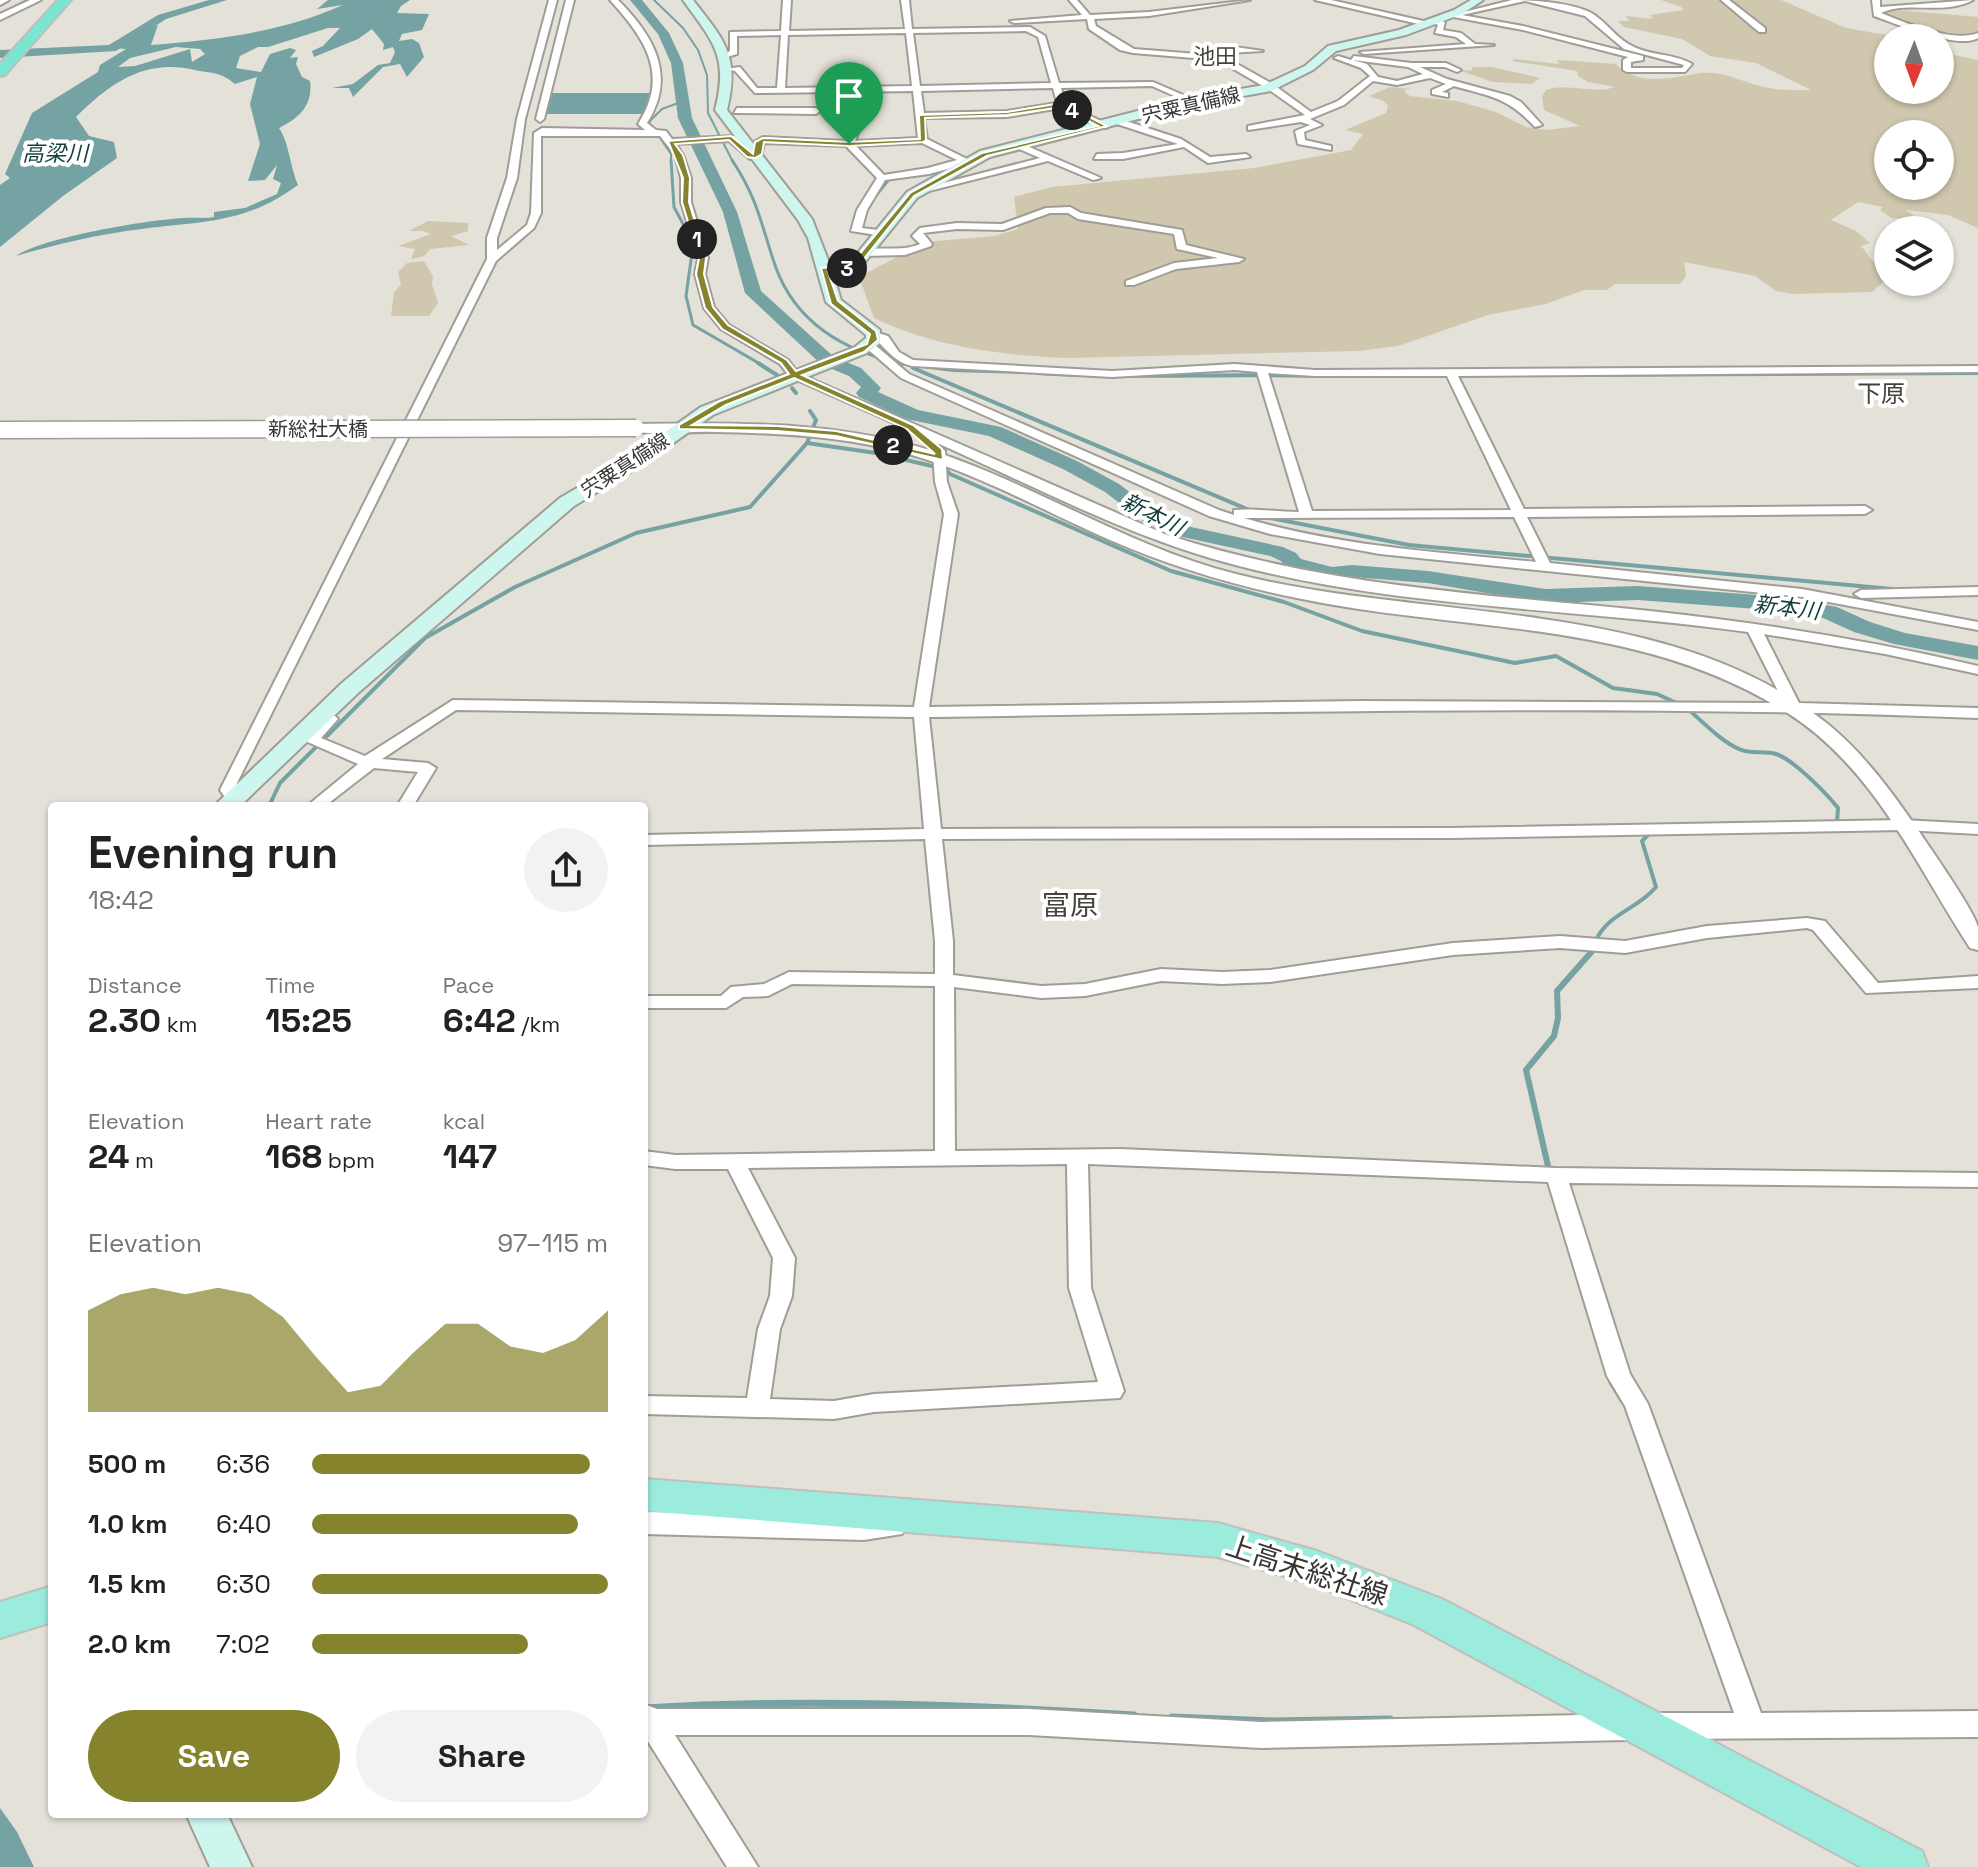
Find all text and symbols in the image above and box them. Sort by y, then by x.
north arrow [1874,24,1954,104]
map controls [1874,24,1954,296]
district label: 池田 [1193,42,1237,70]
pin [815,62,883,144]
icon: arrive [827,74,871,118]
street label: 宍粟真備線 [1139,81,1243,129]
pin: 4 [1052,90,1092,130]
text: 4 [1065,96,1079,124]
button: locate [1874,120,1954,200]
water label: 高梁川 [22,139,90,167]
button: layers [1874,216,1954,296]
pin: 1 [677,219,717,259]
text: 1 [692,225,702,253]
pin: 3 [827,248,867,288]
text: 3 [840,254,854,282]
district label: 下原 [1857,378,1905,409]
street label: 新総社大橋 [268,416,368,442]
pin: 2 [873,425,913,465]
street label: 宍粟真備線 [576,427,674,503]
text: 2 [886,431,900,459]
water label: 新本川 [1117,487,1191,542]
water label: 新本川 [1753,589,1823,625]
text: Evening run [88,825,338,881]
button: share [524,828,608,912]
text: 18:42 [88,883,154,917]
district label: 富原 [1042,887,1098,923]
text: Distance [88,971,182,999]
text: Time [265,971,315,999]
text: Pace [443,971,494,999]
text: 2.30 [88,999,161,1042]
text: 15:25 [265,999,352,1042]
text: 6:42 [443,999,516,1042]
text: km [161,1010,197,1038]
text: /km [516,1010,560,1038]
text: Elevation [88,1107,184,1135]
text: Heart rate [265,1107,372,1135]
text: kcal [443,1107,485,1135]
text: 24 [88,1135,129,1178]
text: 168 [265,1135,322,1178]
text: 147 [443,1135,497,1178]
text: m [129,1146,154,1174]
text: bpm [322,1146,375,1174]
text: Elevation [88,1226,202,1260]
text: 97–115 m [497,1226,608,1260]
text: 500 m [88,1447,166,1481]
text: 6:36 [216,1447,270,1481]
text: 1.0 km [88,1507,168,1541]
text: 6:40 [216,1507,271,1541]
street label: 上高末総社線 [1222,1527,1392,1613]
text: 1.5 km [88,1567,167,1601]
text: 6:30 [216,1567,271,1601]
text: 2.0 km [88,1627,171,1661]
text: 7:02 [216,1627,270,1661]
button: Save [88,1710,340,1802]
button: Share [356,1710,608,1802]

